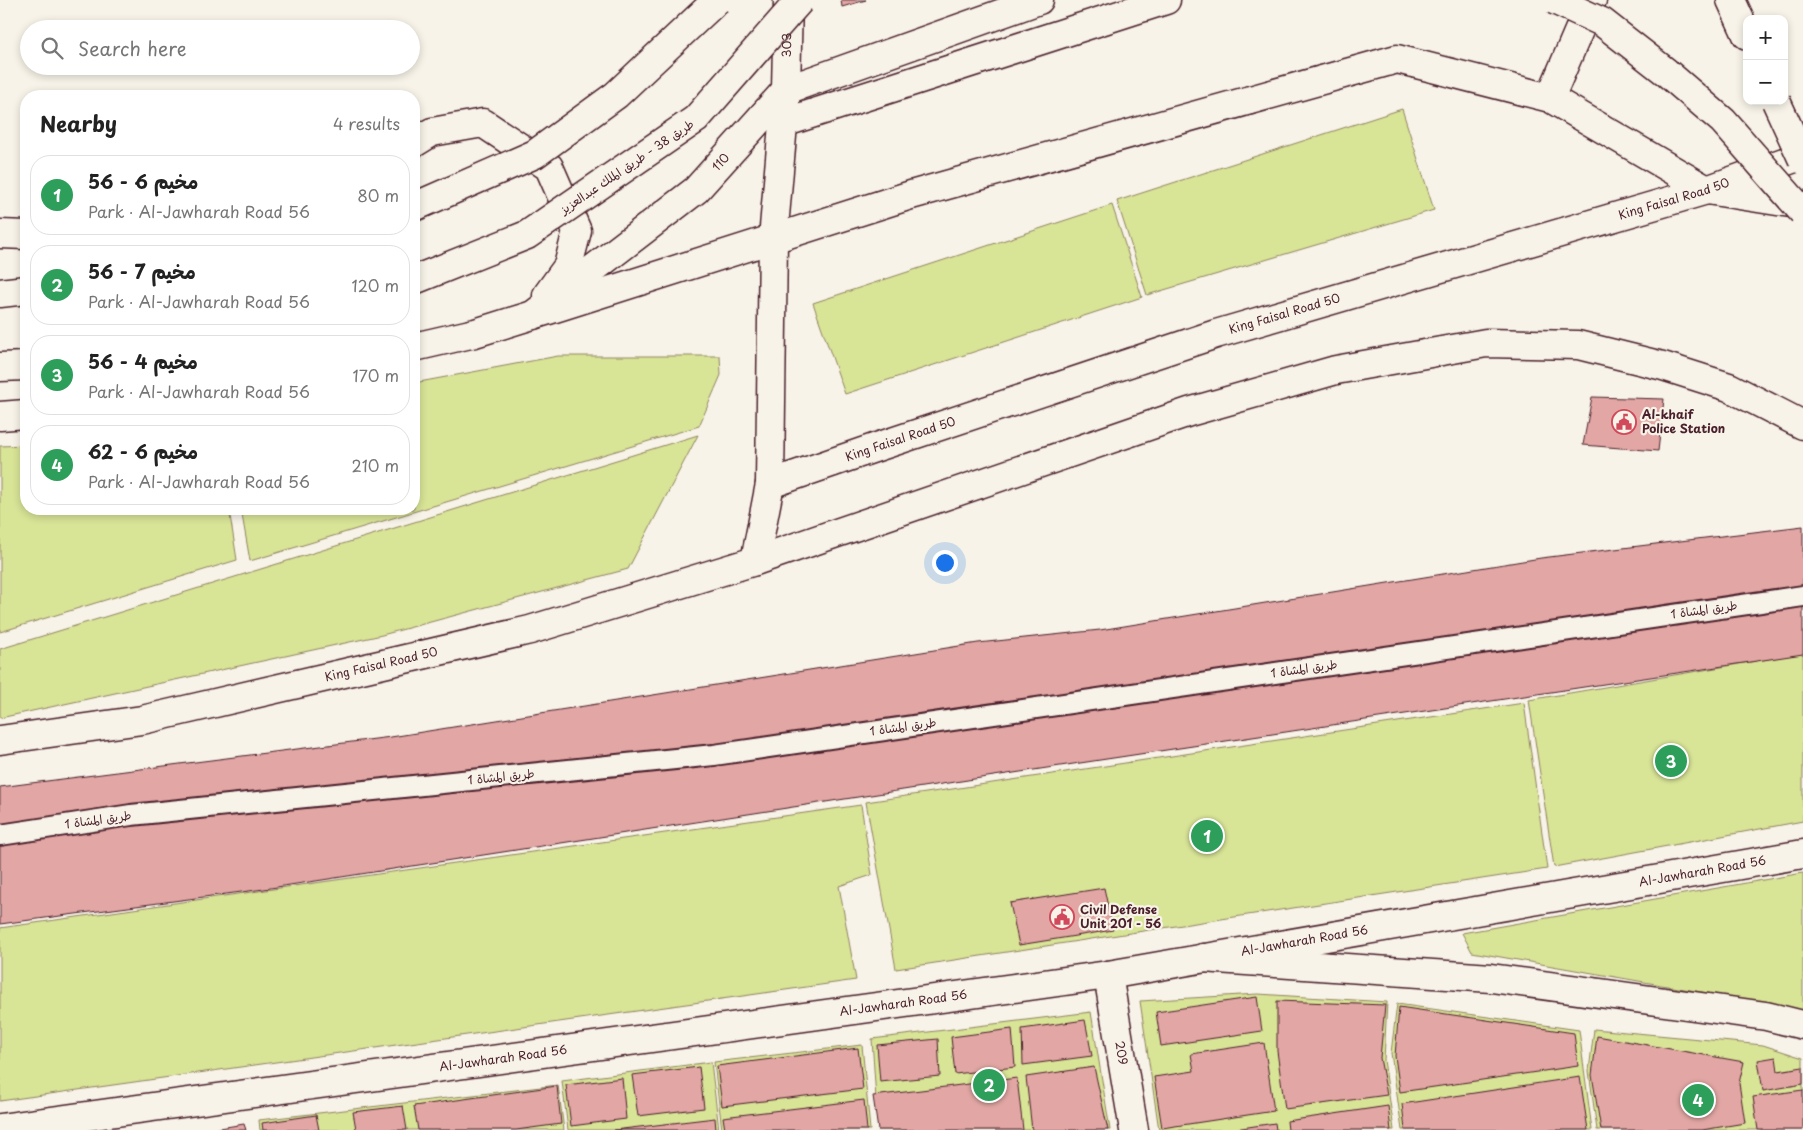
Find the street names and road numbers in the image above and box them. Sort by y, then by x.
street label: 303 [777,33,795,58]
street label: طريق 38 - طريق الملك عبدالعزيز [555,114,697,218]
street label: 110 [707,148,733,175]
street label: King Faisal Road 50 [1616,173,1732,224]
street label: King Faisal Road 50 [1226,288,1342,338]
street label: King Faisal Road 50 [843,411,958,465]
street label: طريق المشاة 1 [1669,595,1738,623]
street label: King Faisal Road 50 [323,642,439,685]
street label: طريق المشاة 1 [1269,654,1338,682]
street label: طريق المشاة 1 [868,712,937,740]
street label: طريق المشاة 1 [467,764,535,788]
street label: طريق المشاة 1 [63,805,132,833]
street label: Al-Jawharah Road 56 [1637,851,1767,890]
street label: Al-Jawharah Road 56 [1239,920,1369,960]
street label: Al-Jawharah Road 56 [838,985,968,1020]
street label: 209 [1111,1039,1133,1066]
street label: Al-Jawharah Road 56 [438,1040,568,1075]

